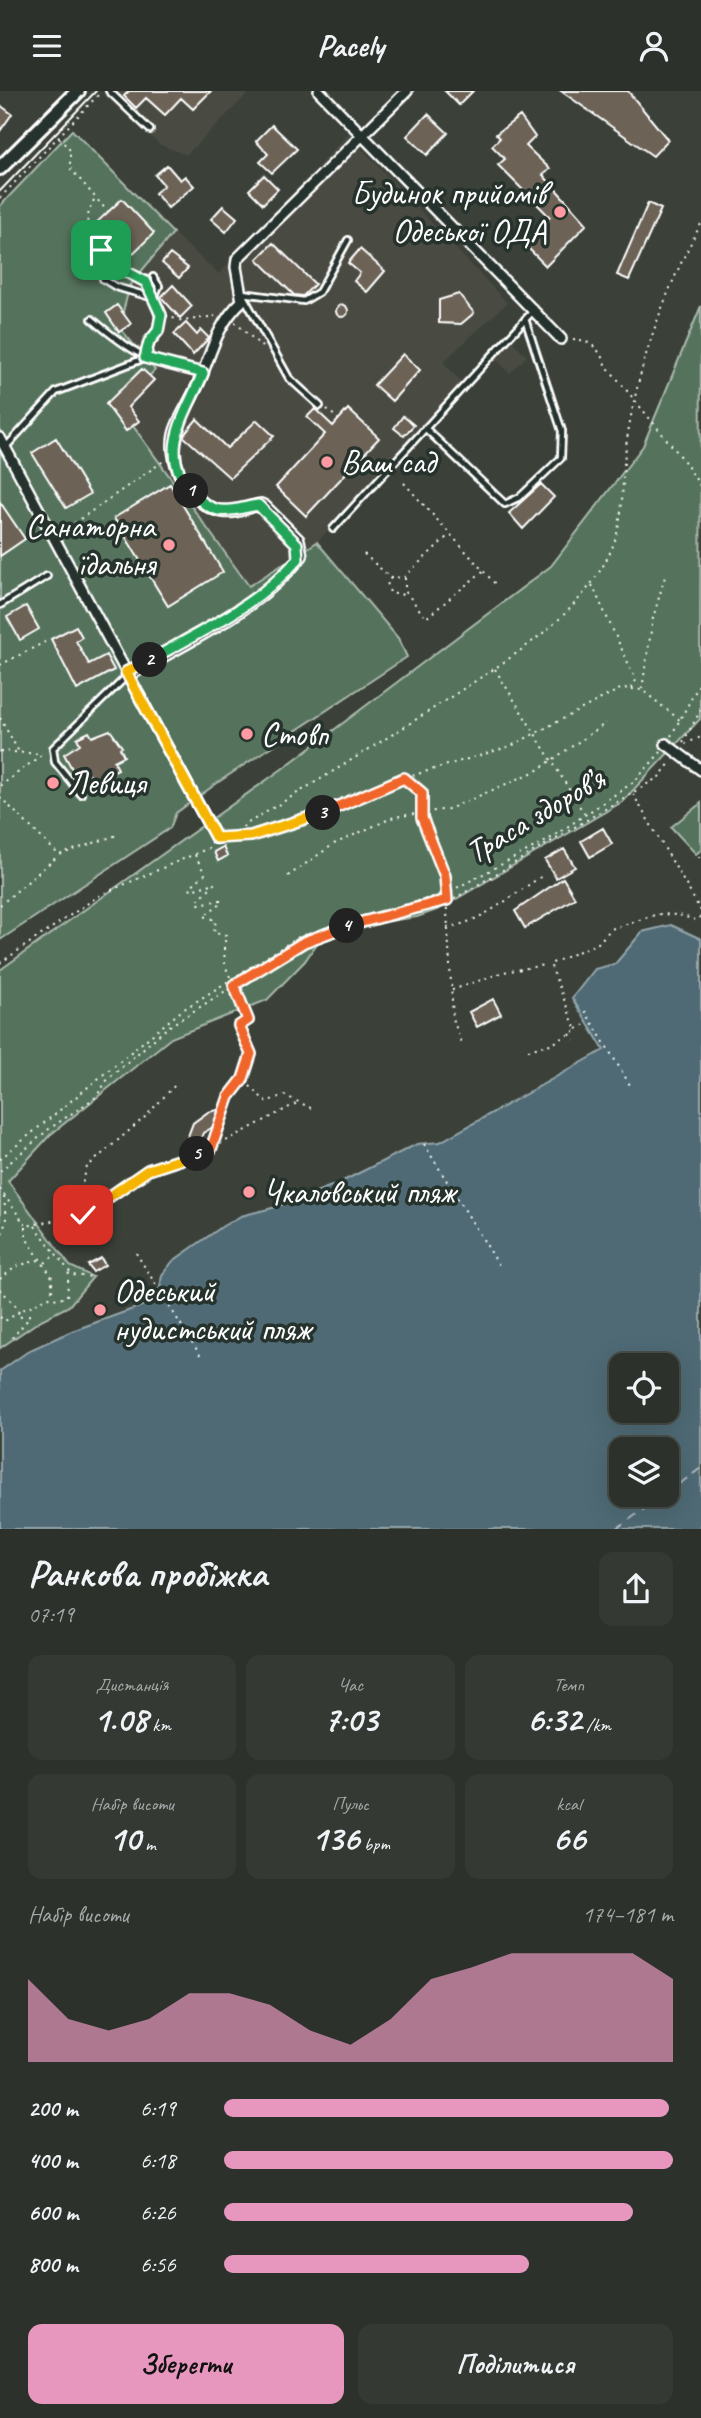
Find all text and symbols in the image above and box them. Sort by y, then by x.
text: Pacely [317,25,384,66]
icon: menu [28,27,66,65]
icon: person [635,27,673,65]
place label: Будинок прийомів Одеської ОДА [351,172,554,252]
marker: Будинок прийомів Одеської ОДА [552,204,568,220]
pin [71,220,131,280]
icon: arrive [82,231,120,269]
place label: Ваш сад [341,441,439,483]
marker: Ваш сад [319,454,335,470]
pin: 1 [174,473,208,509]
text: 1 [186,478,195,502]
place label: Санаторна їдальня [26,505,158,585]
marker: Санаторна їдальня [161,537,177,553]
pin: 2 [132,643,168,677]
text: 2 [145,647,154,671]
place label: Стовп [261,713,330,755]
marker: Стовп [239,726,255,742]
street label: Траса здоров’я [458,757,613,873]
place label: Левиця [67,762,148,804]
marker: Левиця [45,775,61,791]
pin: 3 [306,795,340,831]
text: 3 [318,800,327,824]
pin: 4 [330,909,364,943]
text: 4 [342,913,351,937]
pin: 5 [180,1137,214,1171]
text: 5 [192,1141,201,1165]
place label: Чкаловський пляж [263,1171,459,1213]
marker: Чкаловський пляж [241,1184,257,1200]
pin [53,1185,113,1245]
icon: check [64,1196,102,1234]
place label: Одеський нудистський пляж [114,1270,314,1350]
marker: Одеський нудистський пляж [92,1302,108,1318]
map controls [609,1353,679,1507]
button: locate [609,1353,679,1423]
button: layers [609,1437,679,1507]
text: Ранкова пробіжка [28,1550,267,1597]
button: share [599,1552,673,1626]
text: 07:19 [28,1600,74,1629]
text: Дистанція [96,1673,168,1697]
text: Час [338,1673,363,1697]
text: Темп [554,1673,584,1697]
text: 1.08 [93,1697,148,1742]
text: 7:03 [323,1697,378,1742]
text: 6:32 [527,1697,582,1742]
text: km [148,1713,171,1737]
text: /km [582,1713,611,1737]
text: Набір висоти [91,1792,174,1816]
text: Пульс [332,1792,369,1816]
text: kcal [556,1792,581,1816]
text: 10 [109,1816,140,1861]
text: 136 [311,1816,359,1861]
text: 66 [552,1816,585,1861]
text: m [140,1832,156,1856]
text: bpm [359,1832,390,1856]
text: Набір висоти [28,1900,128,1929]
text: 174–181 m [582,1900,673,1929]
text: 200 m [28,2094,78,2123]
text: 6:19 [140,2094,176,2123]
text: 400 m [28,2146,78,2175]
text: 6:18 [140,2146,176,2175]
text: 600 m [28,2198,78,2227]
text: 6:26 [140,2198,176,2227]
text: 800 m [28,2250,78,2279]
text: 6:56 [140,2250,176,2279]
button: Зберегти [28,2324,344,2404]
button: Поділитися [358,2324,673,2404]

